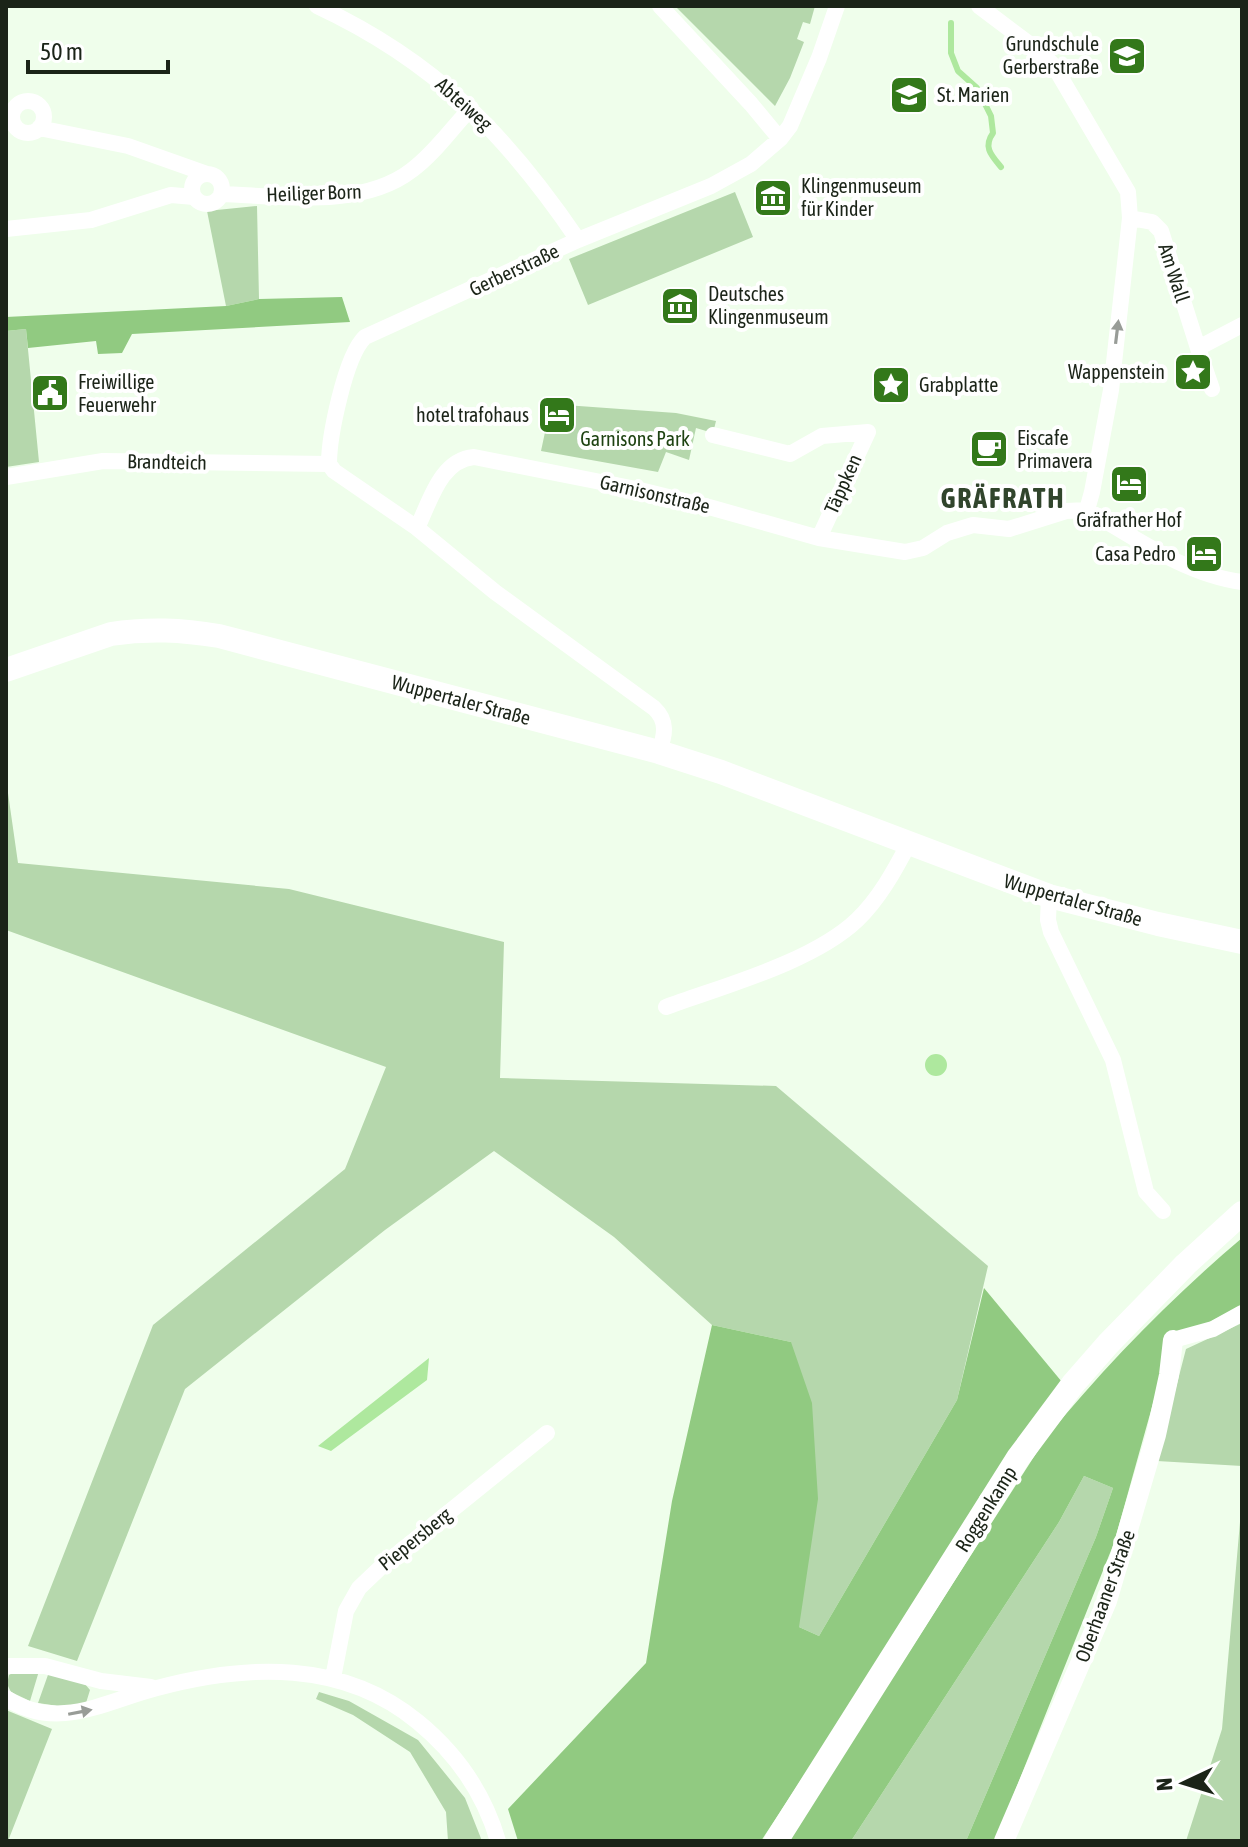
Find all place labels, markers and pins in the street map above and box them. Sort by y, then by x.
place label: Grundschule Gerberstraße [1003,32,1099,78]
school or university icon: Grundschule Gerberstraße [1106,35,1148,77]
school or university icon: St. Marien [888,74,930,116]
place label: St. Marien [937,83,1009,106]
place label: Klingenmuseum für Kinder [801,174,922,220]
museum icon: Klingenmuseum für Kinder [752,177,794,219]
place label: Deutsches Klingenmuseum [708,282,829,328]
museum icon: Deutsches Klingenmuseum [659,285,701,327]
place icon: Wappenstein [1172,351,1214,393]
place label: Wappenstein [1068,360,1165,383]
place icon: Grabplatte [870,364,912,406]
place label: Freiwillige Feuerwehr [78,370,157,416]
public building icon: Freiwillige Feuerwehr [29,372,71,414]
place label: Grabplatte [919,373,998,396]
hotel icon: hotel trafohaus [536,394,578,436]
place label: hotel trafohaus [416,403,529,426]
place label: Eiscafe Primavera [1017,426,1093,472]
cafe icon: Eiscafe Primavera [968,428,1010,470]
hotel icon: Gräfrather Hof [1108,463,1150,505]
place label: Gräfrather Hof [1076,508,1182,531]
hotel icon: Casa Pedro [1183,533,1225,575]
place label: Casa Pedro [1095,542,1176,565]

